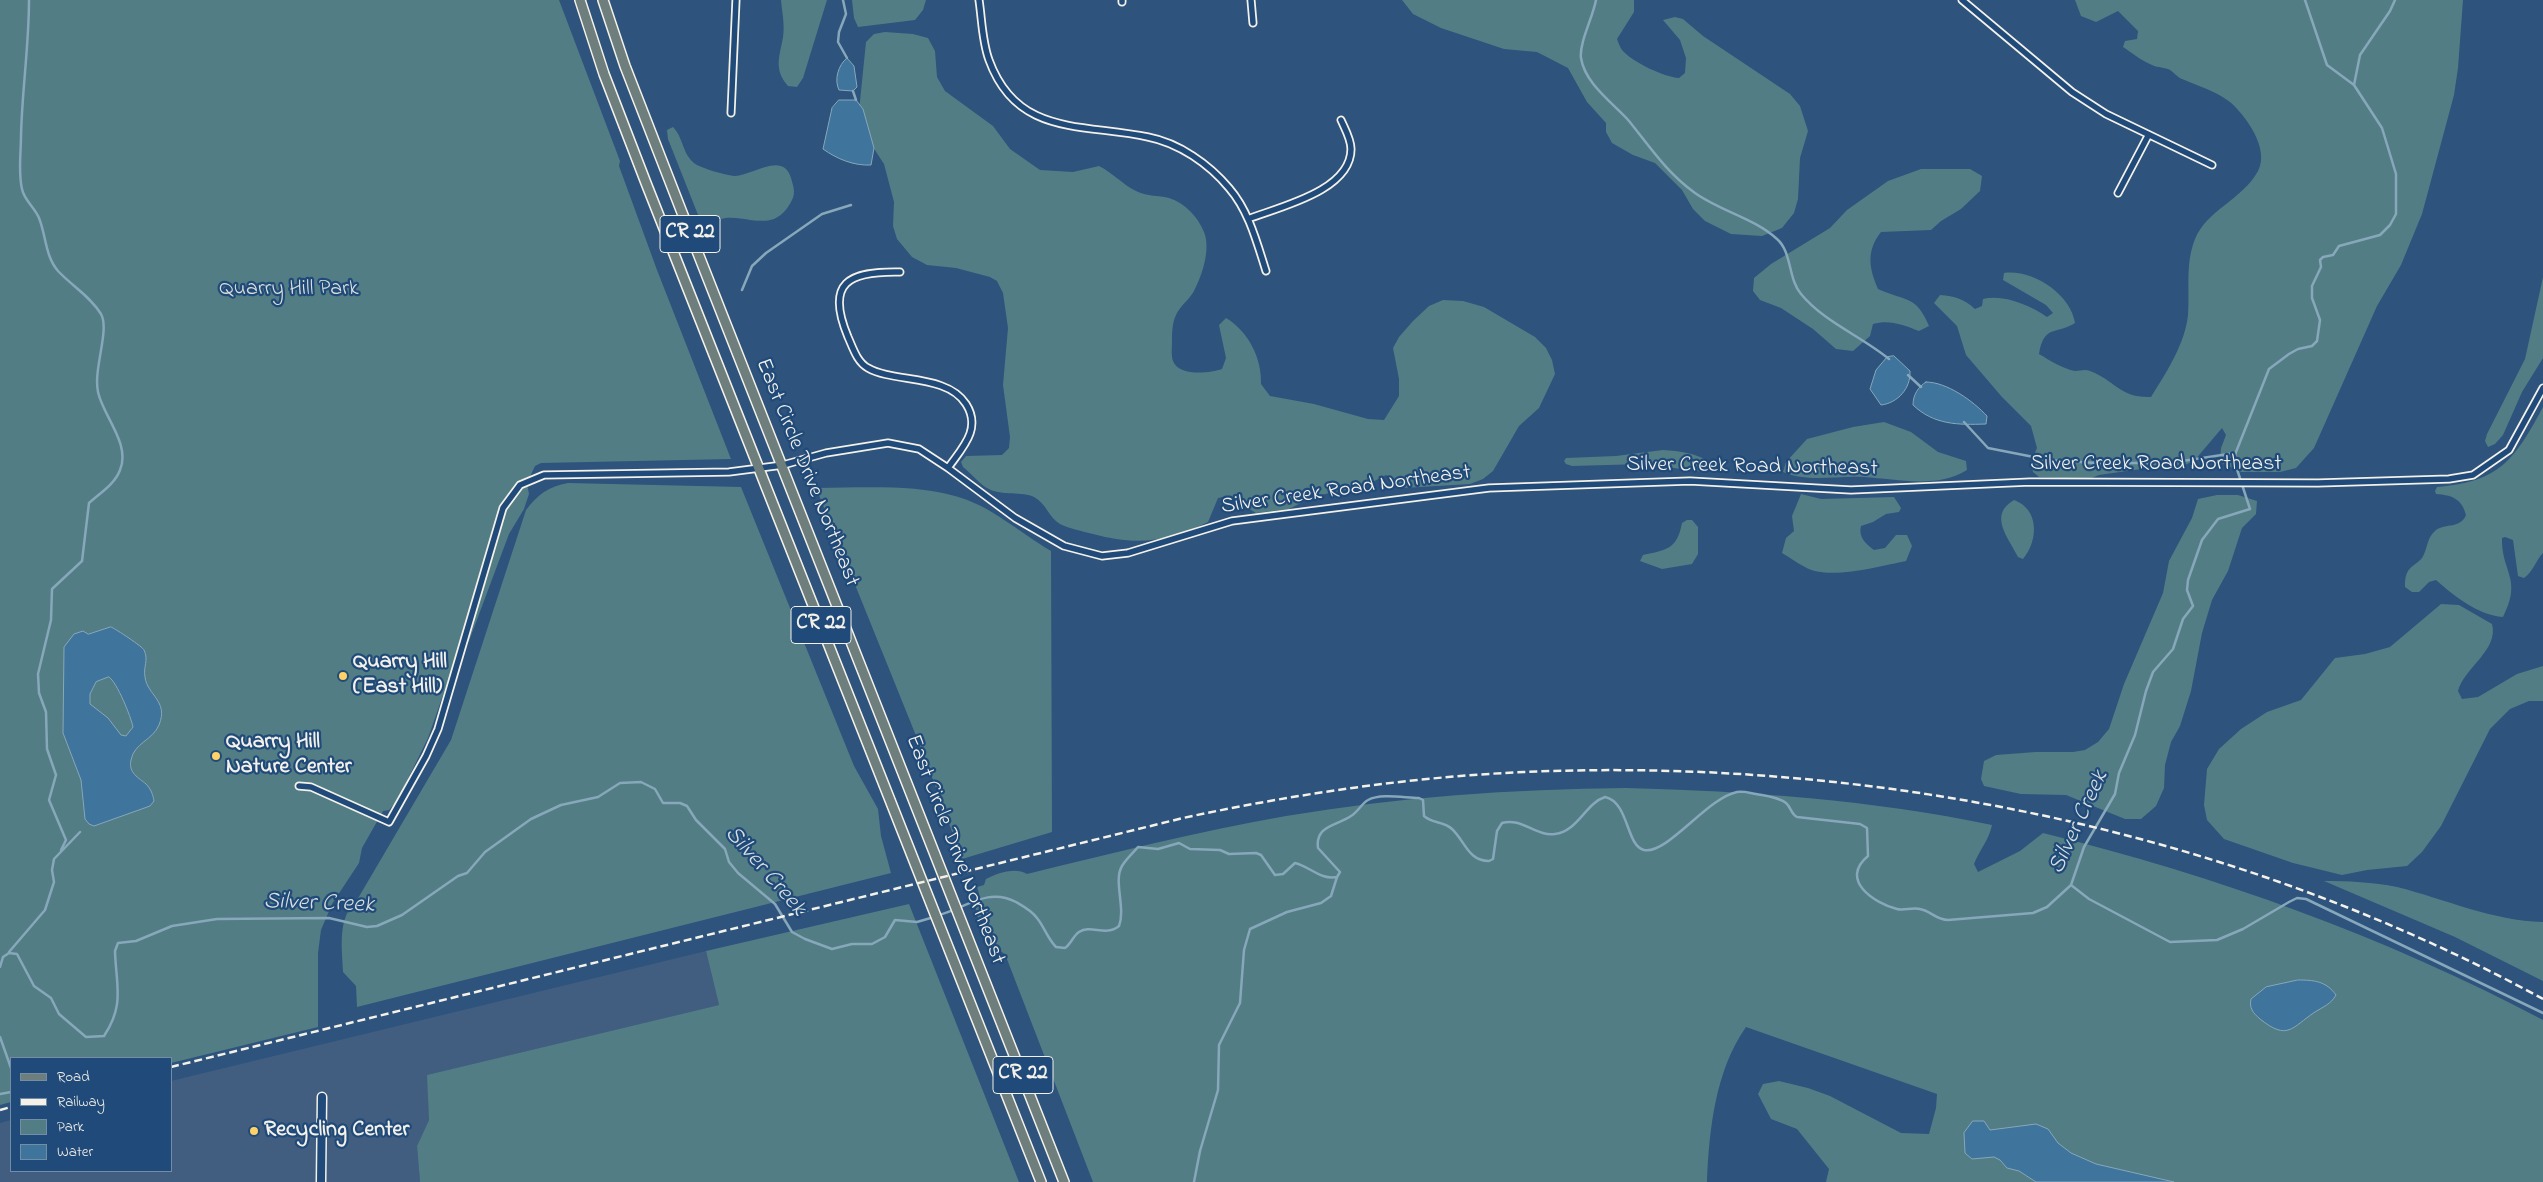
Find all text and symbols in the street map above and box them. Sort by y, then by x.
road number: CR 22 [660,215,720,252]
park label: Quarry Hill Park [219,277,359,303]
street label: East Circle Drive Northeast [748,355,864,591]
street label: Silver Creek Road Northeast [2030,452,2282,478]
street label: Silver Creek Road Northeast [1626,453,1878,483]
street label: Silver Creek Road Northeast [1220,460,1472,522]
road number: CR 22 [791,606,851,644]
place label: Quarry Hill (East Hill) [353,650,447,701]
marker: Quarry Hill (East Hill) [337,670,349,682]
place label: Quarry Hill Nature Center [226,730,352,781]
street label: East Circle Drive Northeast [898,732,1010,968]
marker: Quarry Hill Nature Center [210,750,222,762]
water label: Silver Creek [2044,767,2116,879]
water label: Silver Creek [717,821,811,923]
water label: Silver Creek [263,889,375,921]
road number: CR 22 [993,1056,1053,1094]
legend [10,1057,172,1172]
text: Road [57,1066,90,1088]
text: Railway [57,1091,105,1113]
text: Park [57,1116,84,1138]
place label: Recycling Center [264,1118,409,1144]
marker: Recycling Center [248,1125,260,1137]
text: Water [57,1141,93,1163]

